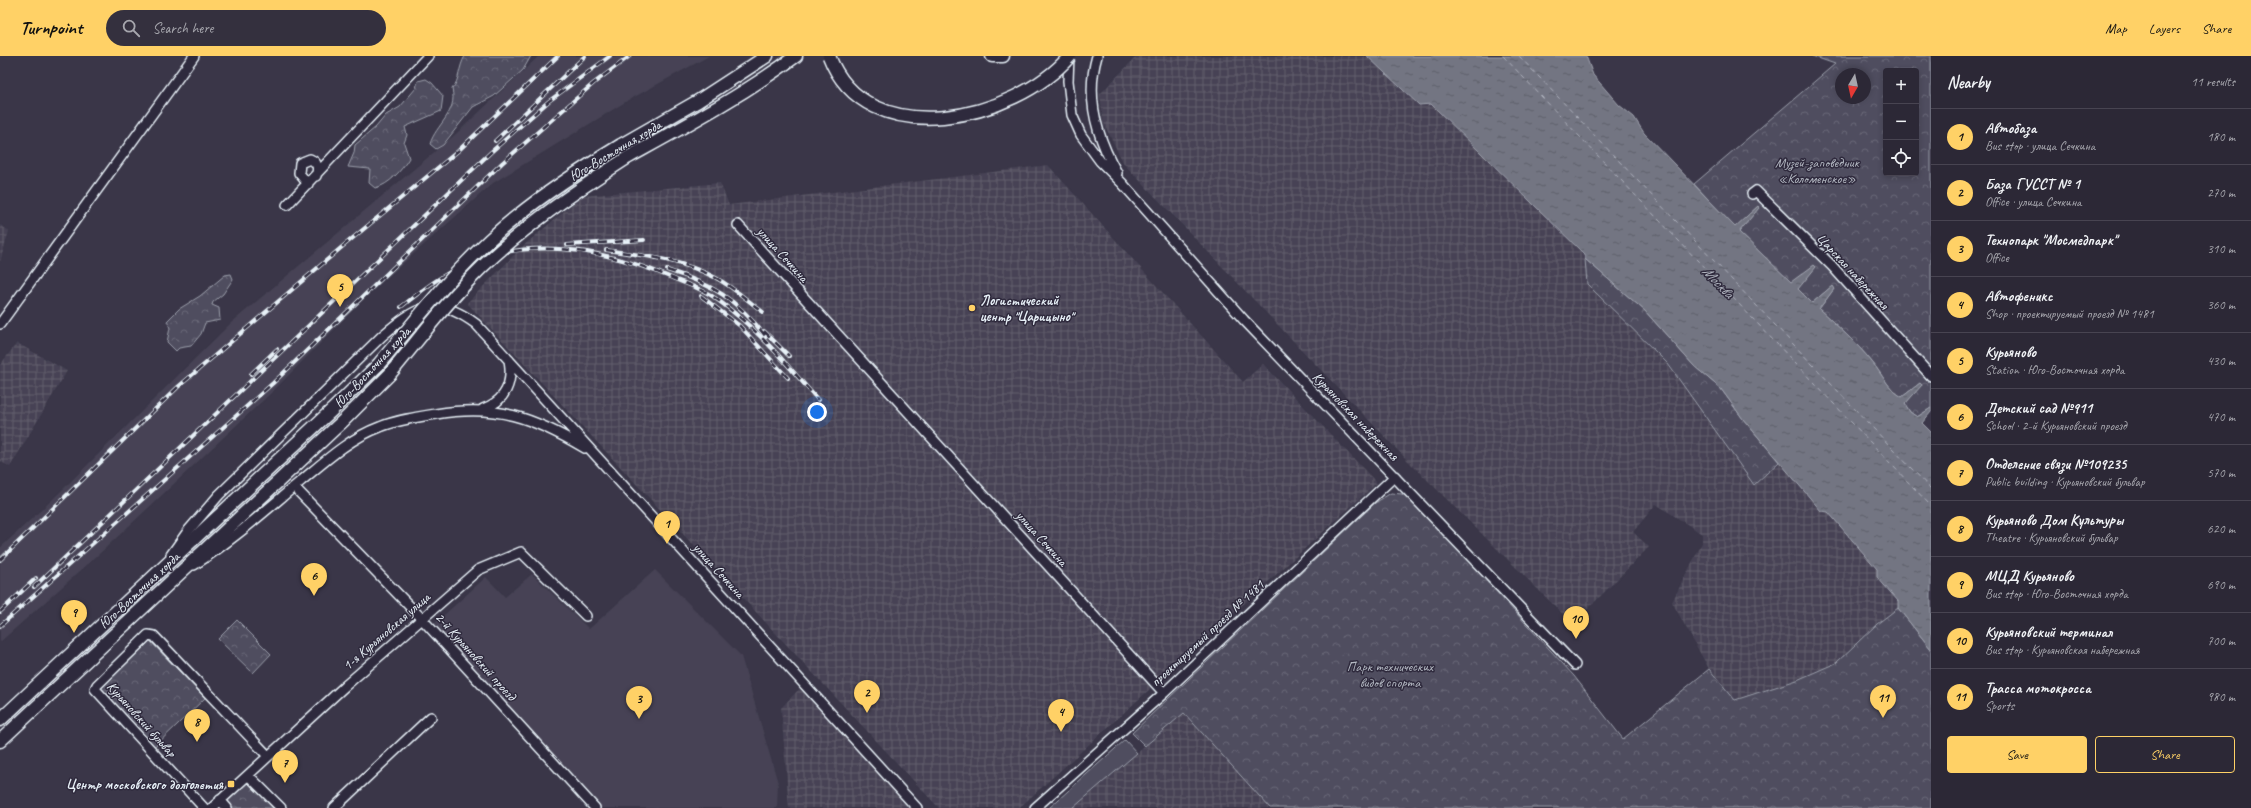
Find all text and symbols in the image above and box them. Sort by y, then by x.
search box [106,10,386,46]
text: Turnpoint [20,16,82,40]
icon: search [120,17,142,39]
text: Search here [152,19,214,38]
text: Map [2105,20,2127,37]
text: Layers [2149,20,2180,37]
text: Share [2202,20,2231,37]
north arrow [1835,68,1871,104]
map controls [1883,68,1919,176]
button: + [1883,68,1919,104]
text: Nearby [1947,72,1990,93]
text: 11 results [2191,74,2235,90]
button: − [1883,104,1919,140]
street label: Юго-Восточная хорда [566,116,665,185]
text: Автобаза [1985,119,2036,138]
text: 1 [1957,129,1963,145]
text: 180 m [2207,129,2235,145]
text: Bus stop · улица Сечкина [1985,138,2095,154]
button: locate [1883,140,1919,176]
park label: Музей-заповедник «Коломенское» [1775,154,1860,187]
text: База ГУССТ № 1 [1985,175,2080,194]
text: 2 [1957,185,1963,201]
text: 270 m [2207,185,2235,201]
text: Office · улица Сечкина [1985,194,2081,210]
street label: улица Сечкина [753,222,813,287]
street label: Царская набережная [1813,230,1893,314]
text: Технопарк "Мосмедпарк" [1985,231,2117,250]
text: 3 [1957,241,1963,257]
text: 310 m [2207,241,2235,257]
text: Office [1985,250,2009,266]
water label: Москва [1698,262,1739,304]
pin: 5 [327,274,353,307]
text: Автофеникс [1985,287,2052,306]
place label: Логистический центр "Царицыно" [980,292,1077,325]
text: 4 [1957,297,1963,313]
text: 360 m [2207,297,2235,313]
marker: Логистический центр "Царицыно" [967,303,977,313]
text: Shop · проектируемый проезд № 1481 [1985,306,2154,322]
street label: Юго-Восточная хорда [331,322,415,411]
text: Курьяново [1985,343,2036,362]
text: 5 [1957,353,1963,369]
text: 430 m [2207,353,2235,369]
text: Station · Юго-Восточная хорда [1985,362,2124,378]
street label: Курьяновская набережная [1309,368,1403,465]
text: Детский сад №911 [1985,399,2092,418]
your location [807,402,827,422]
text: 6 [1957,409,1963,425]
text: 470 m [2207,409,2235,425]
text: School · 2-й Курьяновский проезд [1985,418,2127,434]
text: Отделение связи №109235 [1985,455,2126,474]
text: 7 [1957,465,1963,481]
text: 570 m [2207,465,2235,481]
text: Public building · Курьяновский бульвар [1985,474,2145,490]
street label: улица Сечкина [1012,506,1072,571]
pin: 1 [654,511,680,544]
text: Курьяново Дом Культуры [1985,511,2123,530]
text: 8 [1957,521,1963,537]
text: 620 m [2207,521,2235,537]
text: Theatre · Курьяновский бульвар [1985,530,2118,546]
street label: улица Сечкина [689,538,749,603]
street label: Юго-Восточная хорда [95,548,184,632]
pin: 6 [301,563,327,596]
text: МЦД Курьяново [1985,567,2074,586]
street label: проектируемый проезд № 1481 [1147,576,1268,690]
text: 9 [1957,577,1963,593]
text: 690 m [2207,577,2235,593]
text: Bus stop · Юго-Восточная хорда [1985,586,2128,602]
street label: 1-я Курьяновская улица [339,588,434,674]
pin: 9 [61,600,87,633]
pin: 10 [1563,606,1589,639]
street label: 2-й Курьяновский проезд [432,609,521,706]
text: Курьяновский терминал [1985,623,2112,642]
text: 10 [1954,633,1966,649]
text: 700 m [2207,633,2235,649]
text: Bus stop · Курьяновская набережная [1985,642,2140,658]
park label: Парк технических видов спорта [1347,658,1434,691]
street label: Курьяновский бульвар [103,678,181,761]
text: Трасса мотокросса [1985,679,2091,698]
pin: 2 [854,680,880,713]
pin: 11 [1870,685,1896,718]
pin: 3 [626,686,652,719]
text: 11 [1954,689,1966,705]
text: 980 m [2207,689,2235,705]
text: Sports [1985,698,2014,714]
pin: 4 [1048,699,1074,732]
pin: 8 [184,709,210,742]
button: Save [1947,736,2087,773]
button: Share [2095,736,2235,773]
pin: 7 [272,750,298,783]
place label: Центр московского долголетия [66,776,224,793]
marker: Центр московского долголетия [226,779,236,789]

